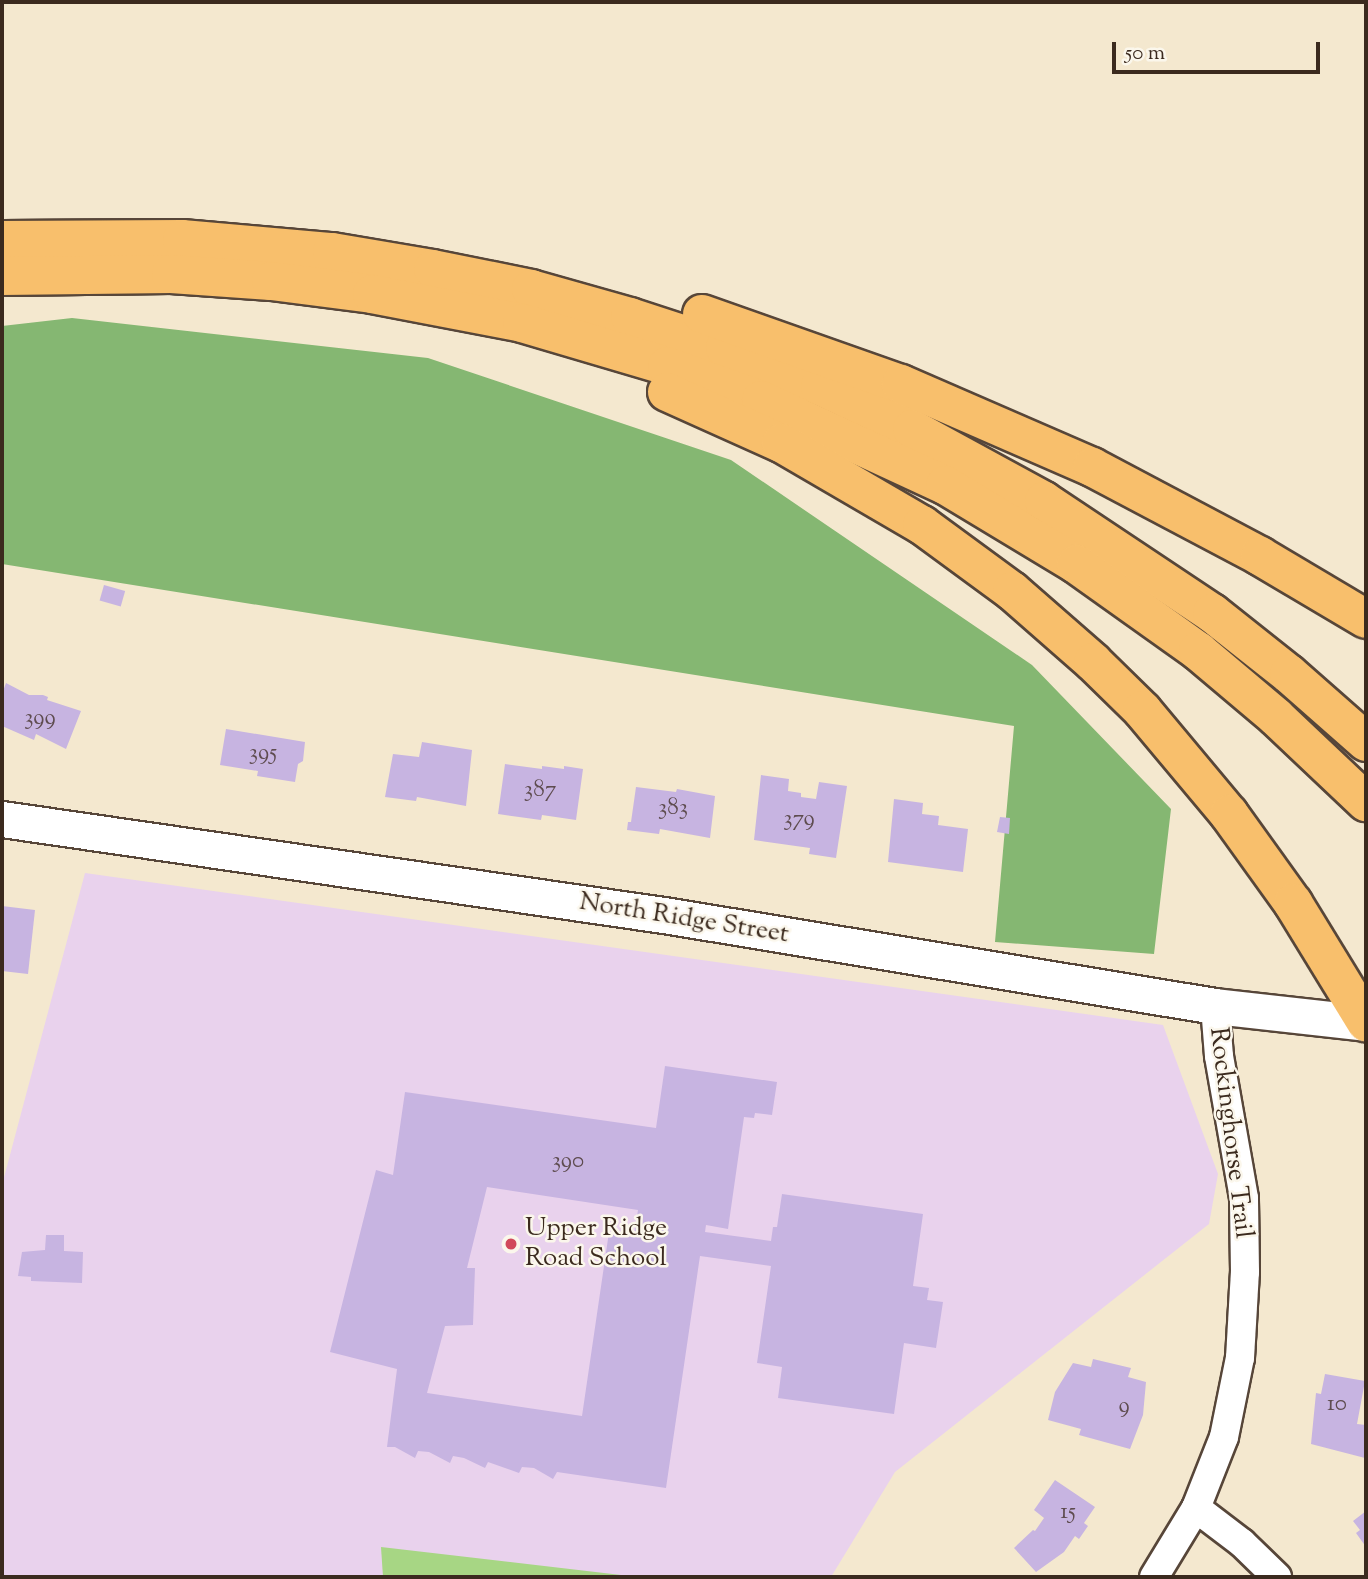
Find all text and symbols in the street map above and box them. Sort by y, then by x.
scale bar [1116,28,1324,72]
text: 50 m [1125,39,1165,69]
house number: 399 [24,705,56,733]
house number: 395 [249,740,277,768]
house number: 387 [524,777,556,805]
house number: 383 [658,795,688,823]
house number: 379 [783,806,815,834]
street label: North Ridge Street [577,887,791,951]
street label: Rockinghorse Trail [1202,1026,1258,1240]
house number: 390 [552,1148,584,1176]
place label: Upper Ridge Road School [525,1213,667,1274]
marker: Upper Ridge Road School [503,1236,519,1252]
house number: 10 [1327,1391,1347,1419]
house number: 9 [1118,1393,1130,1421]
house number: 15 [1060,1499,1076,1527]

